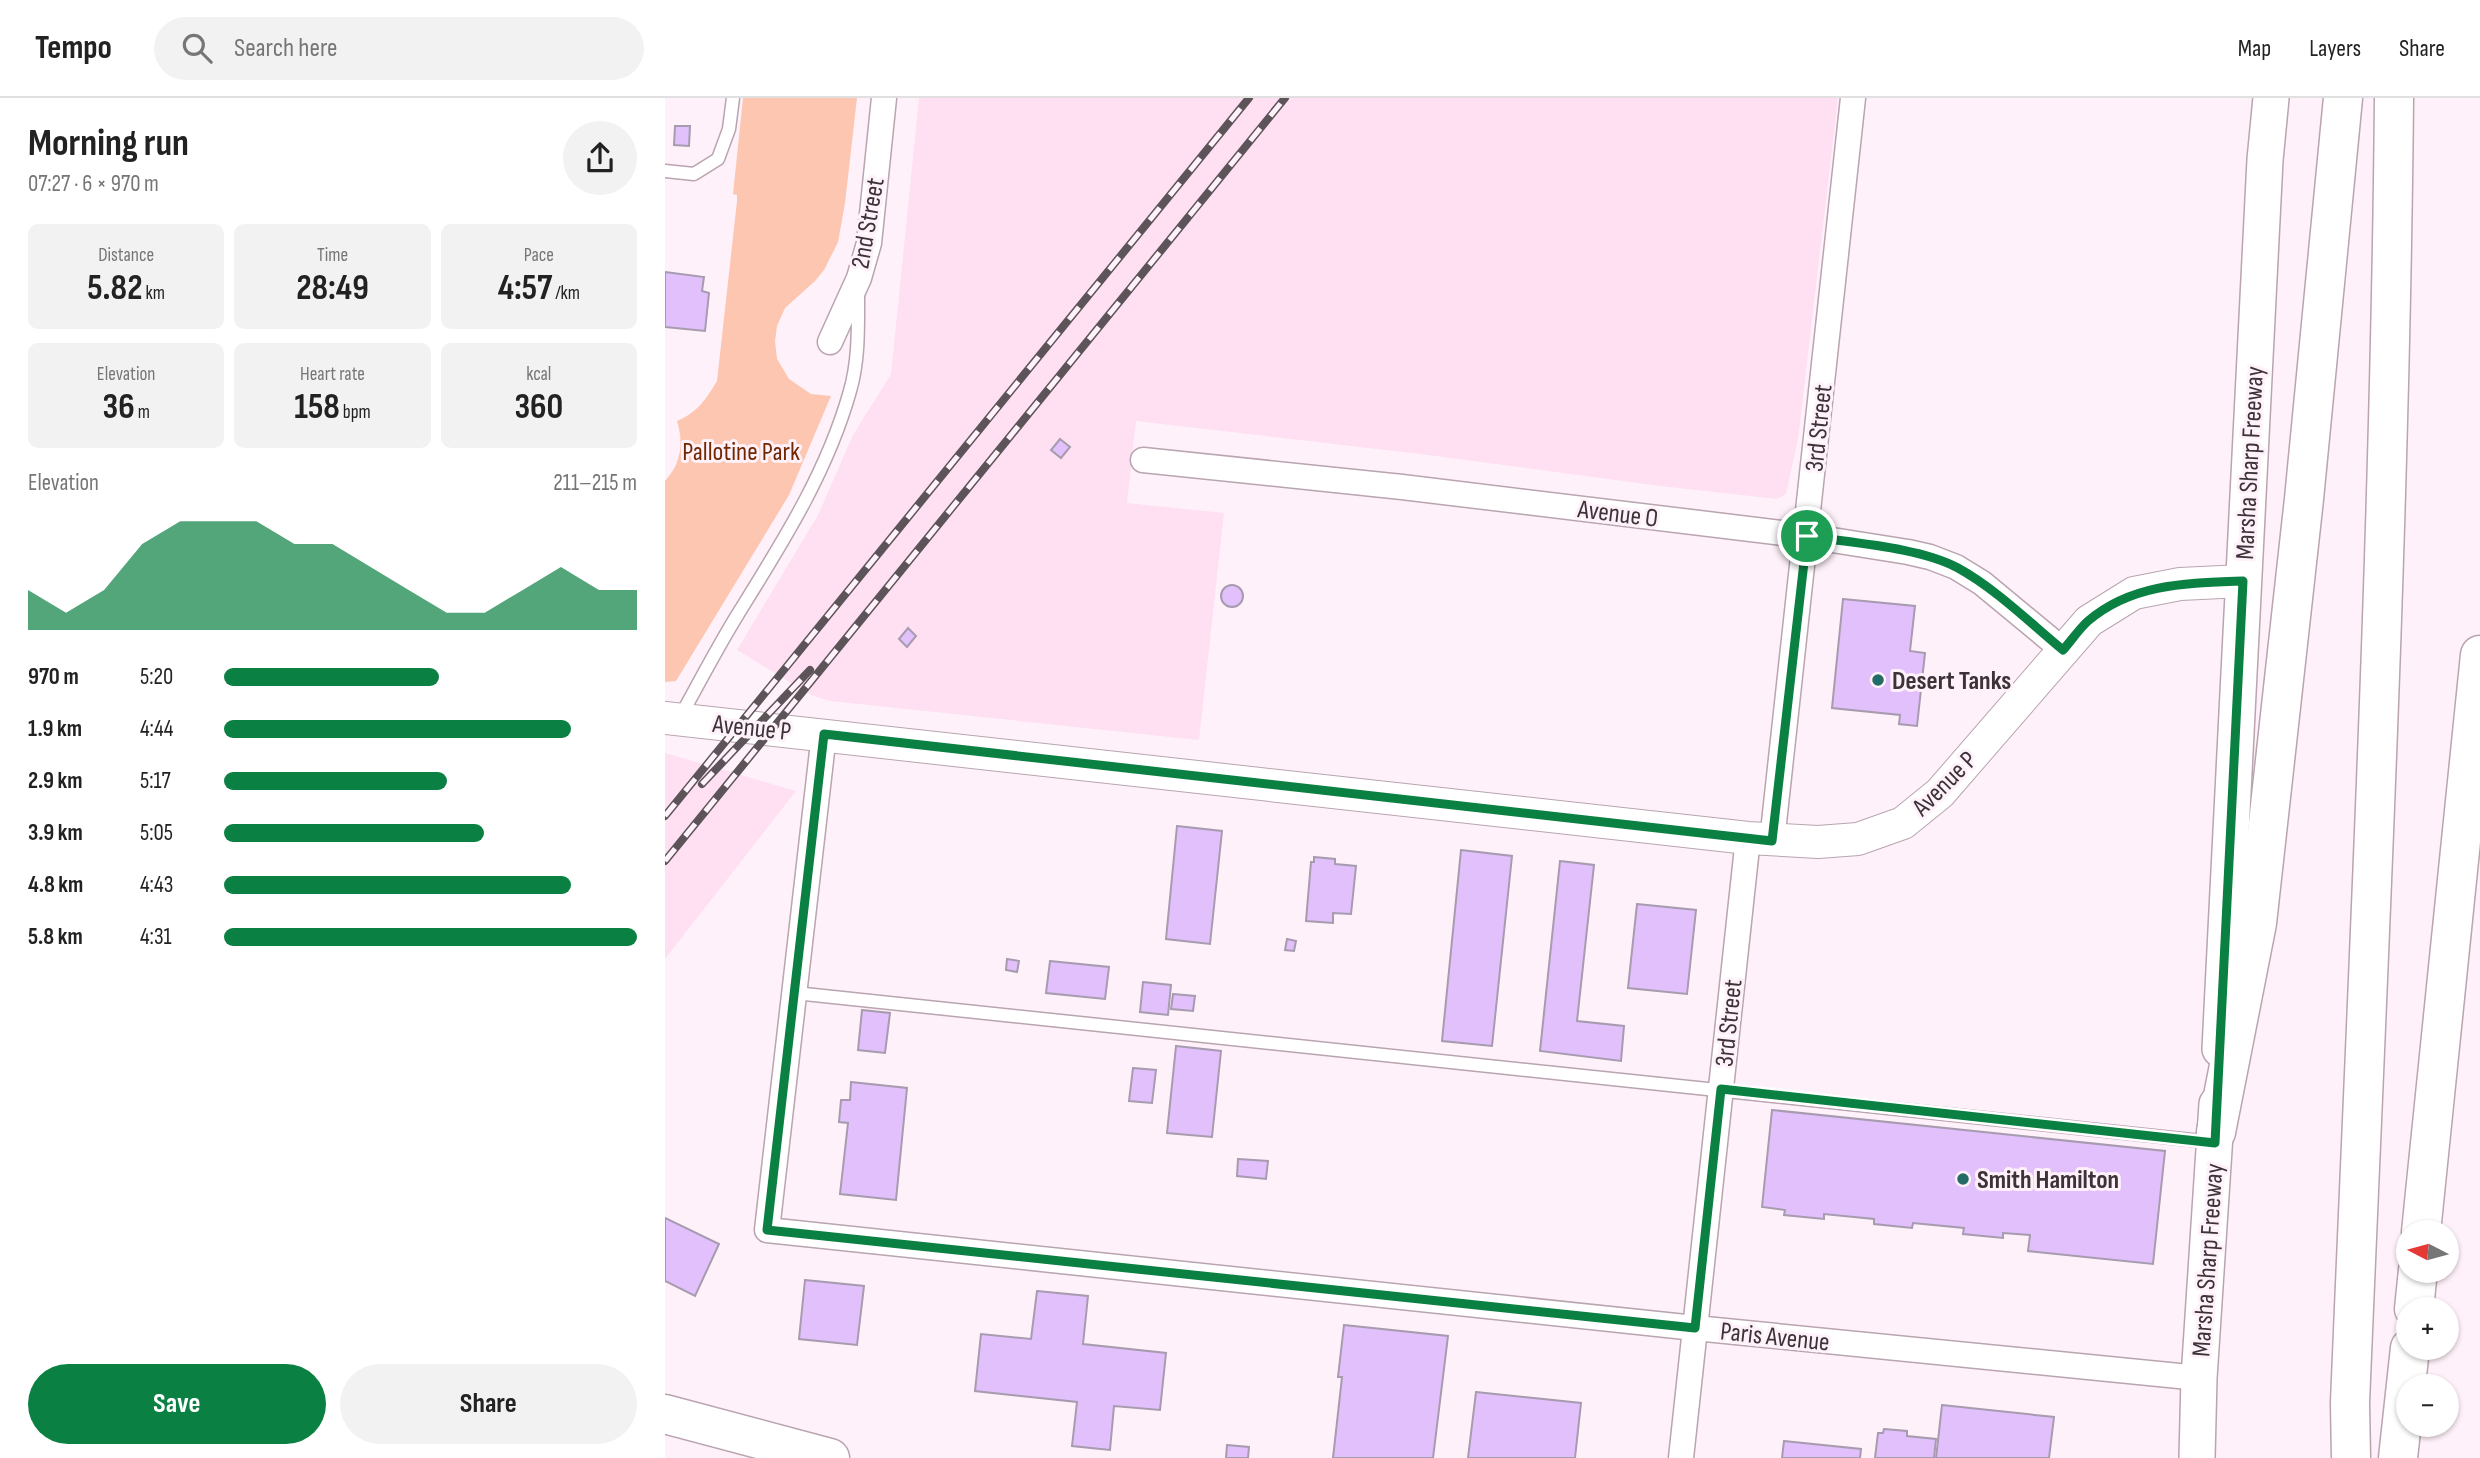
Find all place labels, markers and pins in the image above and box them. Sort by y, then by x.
pin [1777,506,1837,566]
place label: Desert Tanks [1892,666,2011,697]
marker: Desert Tanks [1870,672,1886,688]
place label: Smith Hamilton [1977,1165,2119,1196]
marker: Smith Hamilton [1955,1171,1971,1187]

